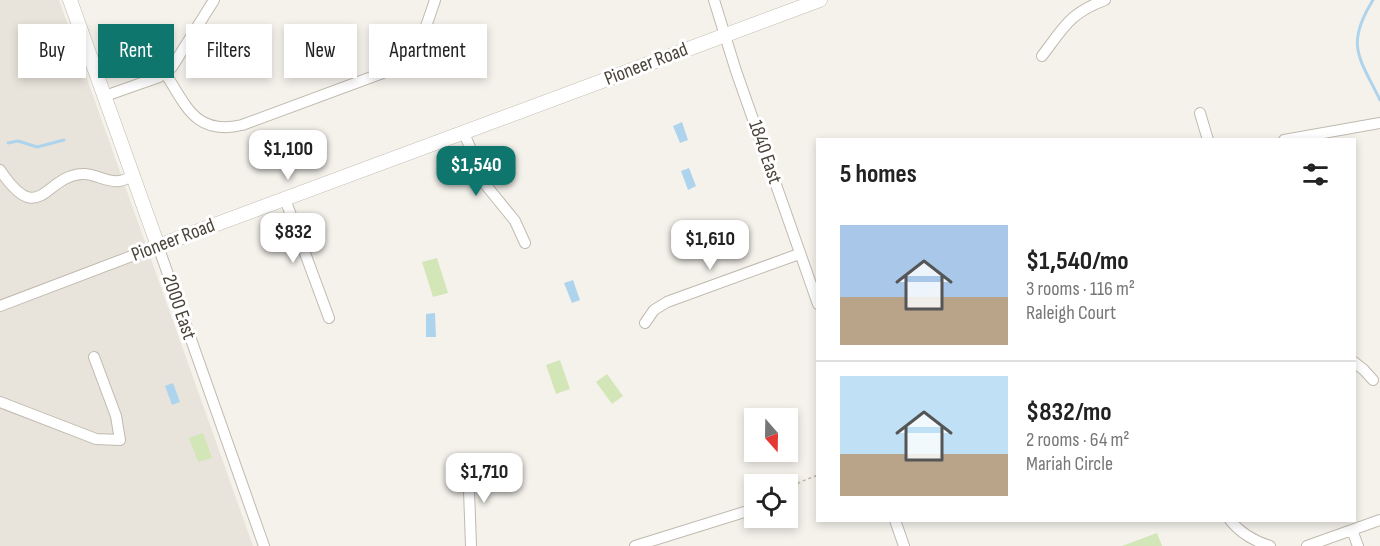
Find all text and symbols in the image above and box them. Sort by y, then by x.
chip: Buy [18,24,86,78]
chip: Rent [98,24,174,78]
chip: Filters [186,24,272,78]
chip: New [284,24,357,78]
chip: Apartment [369,24,487,78]
street label: Pioneer Road [601,37,691,91]
street label: 1840 East [743,117,787,187]
pin: $1,100 [239,130,337,181]
text: $1,100 [263,137,313,161]
pin: $1,540 [427,146,525,197]
text: $1,540 [451,153,501,177]
icon: filters [1299,158,1332,191]
text: 5 homes [840,159,917,190]
street label: Pioneer Road [128,213,218,267]
pin: $832 [257,213,329,264]
text: $832 [274,220,312,244]
pin: $1,610 [661,220,759,271]
text: $1,610 [685,227,735,251]
text: $1,540/mo [1026,246,1129,277]
icon: home [888,249,960,321]
street label: 2000 East [157,271,201,343]
text: 3 rooms · 116 m² [1026,277,1135,301]
text: Raleigh Court [1026,301,1116,325]
text: $832/mo [1026,397,1112,428]
icon: home [888,400,960,472]
north arrow [744,408,798,462]
map controls [744,408,798,528]
text: 2 rooms · 64 m² [1026,428,1130,452]
text: Mariah Circle [1026,452,1113,476]
pin: $1,710 [435,453,533,504]
text: $1,710 [460,460,508,484]
button: locate [744,474,798,528]

